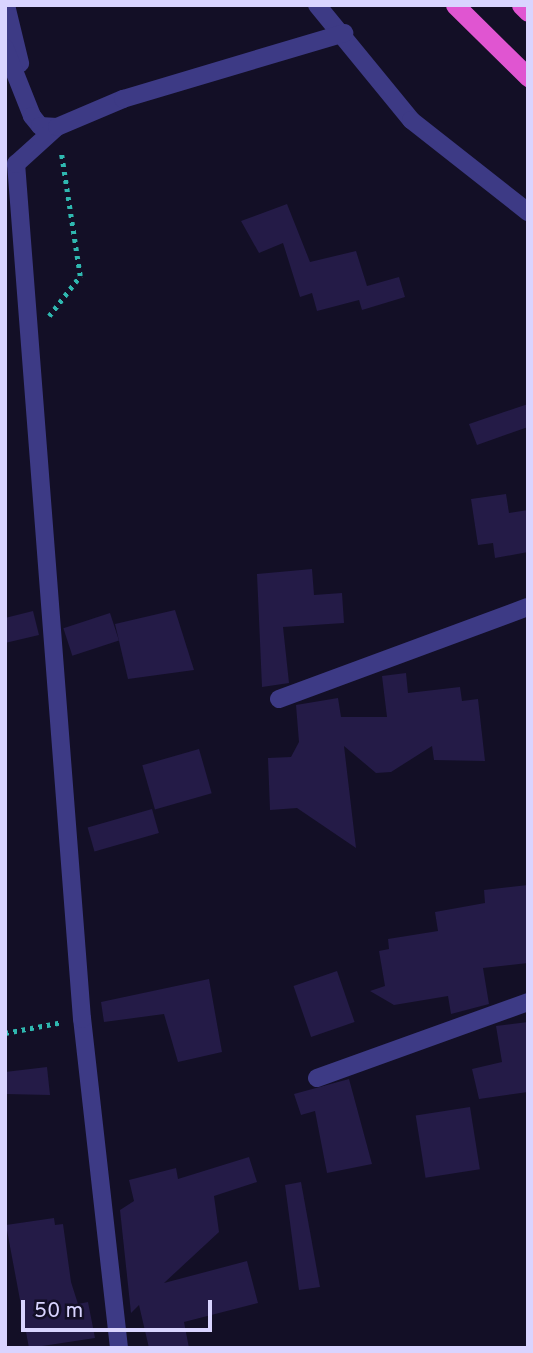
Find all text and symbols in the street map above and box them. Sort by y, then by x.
scale bar [24,1286,215,1330]
text: 50 m [34,1298,83,1325]

